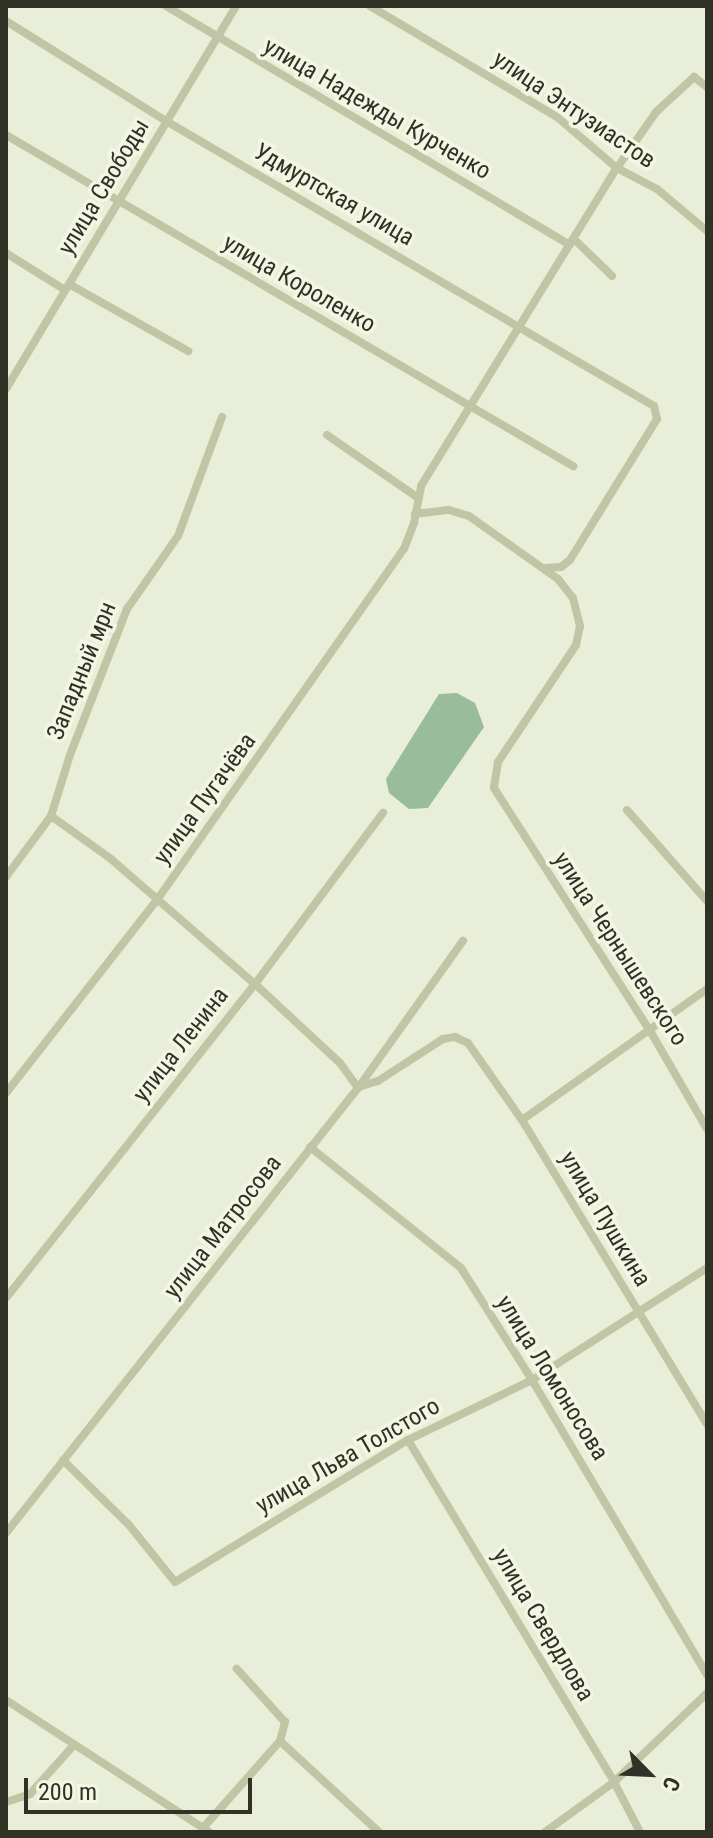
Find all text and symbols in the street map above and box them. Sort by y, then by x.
street label: улица Надежды Курченко [258,32,496,186]
street label: улица Энтузиастов [487,45,661,175]
street label: улица Свободы [52,114,156,260]
street label: Удмуртская улица [249,138,419,252]
street label: улица Короленко [218,229,380,339]
street label: Западный мрн [41,598,123,744]
street label: улица Пугачёва [148,728,262,870]
street label: улица Чернышевского [547,847,693,1051]
street label: улица Ленина [127,982,235,1108]
street label: улица Пушкина [553,1146,657,1292]
street label: улица Матросова [158,1150,288,1304]
street label: улица Ломоносова [490,1290,614,1466]
street label: улица Льва Толстого [251,1392,445,1520]
street label: улица Свердлова [486,1543,600,1707]
north arrow [609,1734,689,1814]
scale bar [28,1762,256,1812]
text: С [657,1773,685,1795]
text: 200 m [38,1778,97,1806]

